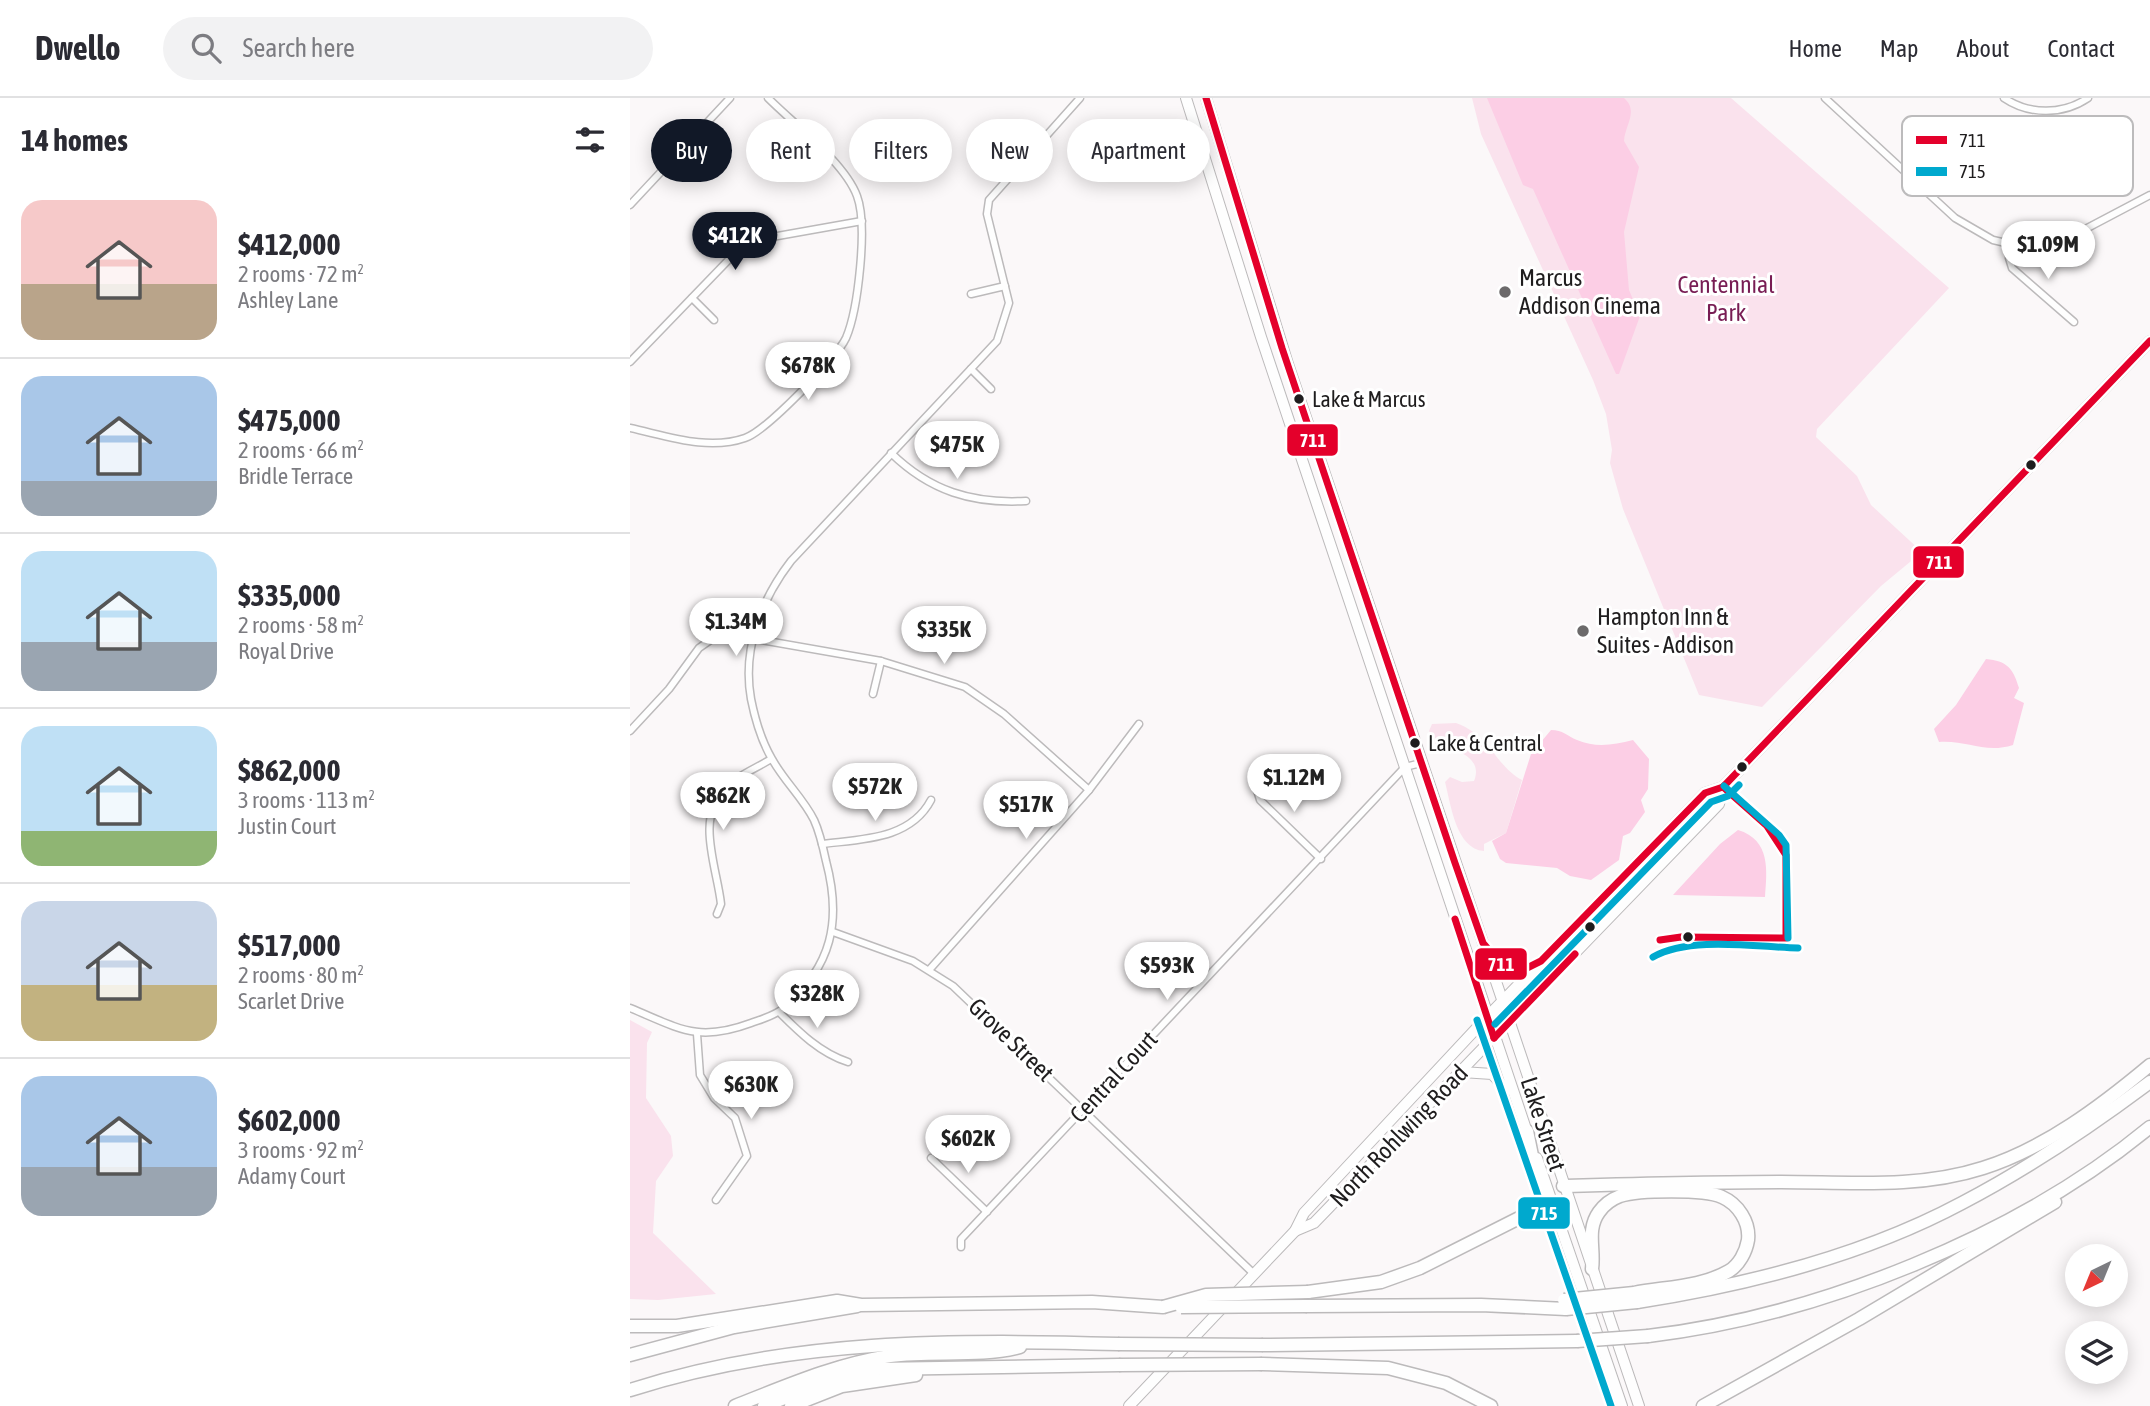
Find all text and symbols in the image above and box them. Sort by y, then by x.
search box [163,17,653,80]
text: Dwello [35,29,121,67]
icon: search [187,29,225,67]
text: Search here [243,33,355,63]
text: Home [1788,35,1842,62]
text: Map [1880,35,1918,62]
text: About [1956,35,2009,62]
text: Contact [2047,35,2115,62]
legend [1902,116,2133,196]
chip: Buy [651,119,732,182]
chip: Rent [746,119,835,182]
chip: Filters [849,119,952,182]
chip: New [966,119,1053,182]
chip: Apartment [1067,119,1210,182]
icon: filters [571,121,609,159]
text: 14 homes [21,123,128,157]
text: 711 [1959,129,1986,151]
text: 715 [1959,160,1986,182]
pin: $412K [686,212,784,272]
text: $412K [708,222,762,248]
pin: $1.09M [1991,222,2105,281]
text: $412,000 [238,227,341,261]
icon: home [77,228,161,312]
text: $1.09M [2017,231,2079,257]
text: 2 rooms · 72 m² [238,261,364,287]
place label: Marcus Addison Cinema [1519,264,1661,319]
park label: Centennial Park [1677,271,1775,326]
marker: Marcus Addison Cinema [1497,284,1513,300]
text: Ashley Lane [238,287,338,313]
pin: $678K [759,342,857,402]
text: $678K [781,352,835,378]
place label: Lake & Marcus [1312,386,1426,412]
marker: Lake & Marcus [1292,392,1306,406]
text: $475,000 [238,403,341,437]
icon: home [77,404,161,488]
pin: $475K [908,422,1006,481]
line badge: 711 [1286,423,1339,457]
text: 711 [1300,429,1326,451]
text: $475K [930,431,984,457]
text: 2 rooms · 66 m² [238,437,364,463]
unlabelled marker [2024,458,2038,472]
text: Bridle Terrace [238,463,353,489]
line badge: 711 [1912,545,1965,579]
text: 711 [1926,551,1952,573]
text: $335,000 [238,578,341,612]
icon: home [77,579,161,663]
pin: $1.34M [679,598,793,658]
place label: Hampton Inn & Suites - Addison [1597,603,1734,658]
pin: $335K [895,606,993,666]
text: $1.34M [705,608,767,634]
text: 2 rooms · 58 m² [238,612,364,638]
text: $335K [917,616,971,642]
marker: Hampton Inn & Suites - Addison [1575,623,1591,639]
text: Royal Drive [238,638,334,664]
place label: Lake & Central [1428,730,1543,756]
marker: Lake & Central [1408,736,1422,750]
text: $862,000 [238,753,341,787]
icon: home [77,754,161,838]
pin: $1.12M [1237,754,1351,814]
unlabelled marker [1735,760,1749,774]
pin: $572K [826,764,924,823]
text: $1.12M [1263,764,1325,790]
pin: $862K [674,772,772,832]
text: $572K [848,773,902,799]
text: $862K [696,782,750,808]
pin: $517K [977,782,1075,841]
text: 3 rooms · 113 m² [238,787,375,813]
text: $517K [999,791,1053,817]
text: Justin Court [238,813,336,839]
unlabelled marker [1583,920,1597,934]
text: $517,000 [238,928,341,962]
icon: home [77,929,161,1013]
unlabelled marker [1681,930,1695,944]
pin: $593K [1118,942,1216,1002]
line badge: 711 [1474,947,1528,981]
text: $593K [1140,952,1194,978]
text: 711 [1488,953,1514,975]
text: 2 rooms · 80 m² [238,962,364,988]
pin: $328K [768,970,866,1030]
text: $328K [790,980,844,1006]
text: Scarlet Drive [238,988,344,1014]
street label: Grove Street [963,993,1059,1087]
street label: Central Court [1065,1025,1163,1128]
street label: North Rohlwing Road [1324,1059,1473,1212]
pin: $630K [702,1062,800,1121]
text: $630K [724,1071,778,1097]
street label: Lake Street [1516,1073,1571,1174]
text: $602,000 [238,1103,341,1137]
icon: home [77,1104,161,1188]
pin: $602K [919,1116,1017,1175]
text: $602K [941,1125,995,1151]
text: 3 rooms · 92 m² [238,1137,364,1163]
text: Adamy Court [238,1163,346,1189]
line badge: 715 [1517,1196,1571,1230]
text: 715 [1531,1202,1557,1224]
north arrow [2065,1244,2128,1307]
map controls [2065,1244,2128,1384]
button: layers [2065,1321,2128,1384]

